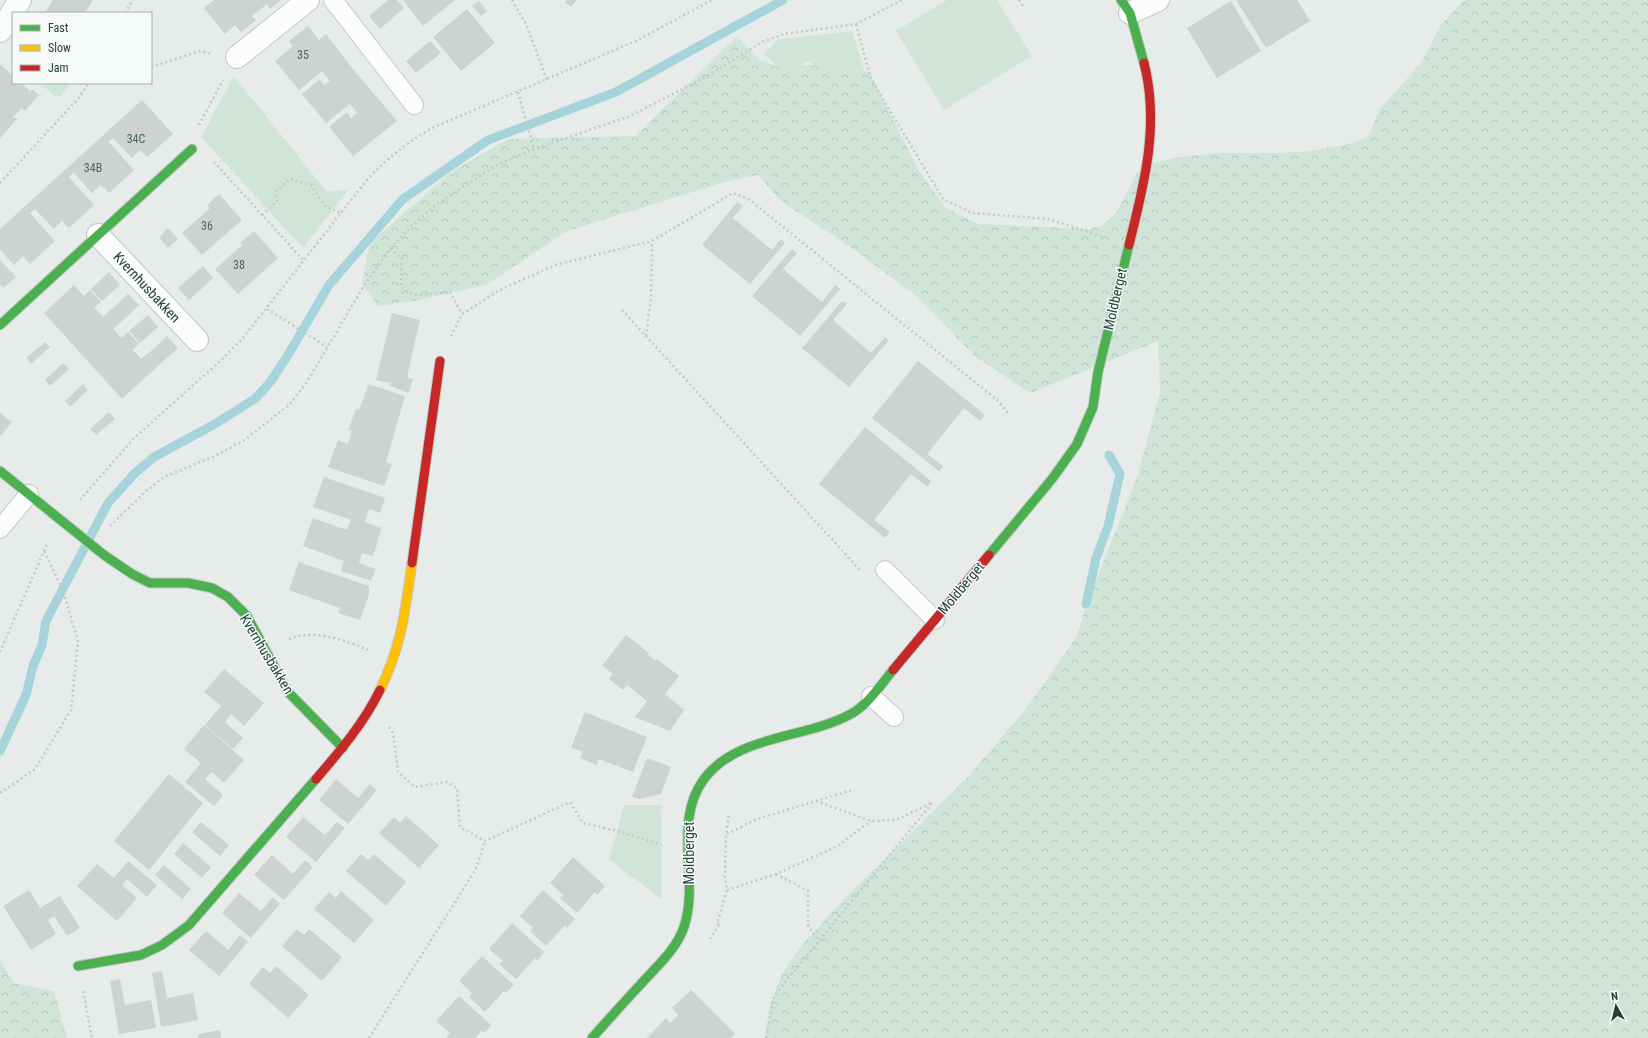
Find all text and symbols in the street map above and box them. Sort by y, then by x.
legend [12,12,152,84]
text: Fast [48,21,69,35]
text: Slow [48,41,71,55]
house number: 35 [297,48,309,62]
text: Jam [48,61,69,75]
house number: 34C [127,132,146,146]
house number: 34B [84,161,102,175]
house number: 36 [201,219,213,233]
street label: Kvernhusbakken [110,249,184,325]
house number: 38 [233,258,245,272]
street label: Moldberget [1100,267,1130,331]
street label: Moldberget [935,559,987,617]
street label: Kvernhusbakken [237,611,297,697]
street label: Moldberget [681,822,697,884]
north arrow [1596,986,1636,1026]
text: N [1610,990,1619,1003]

